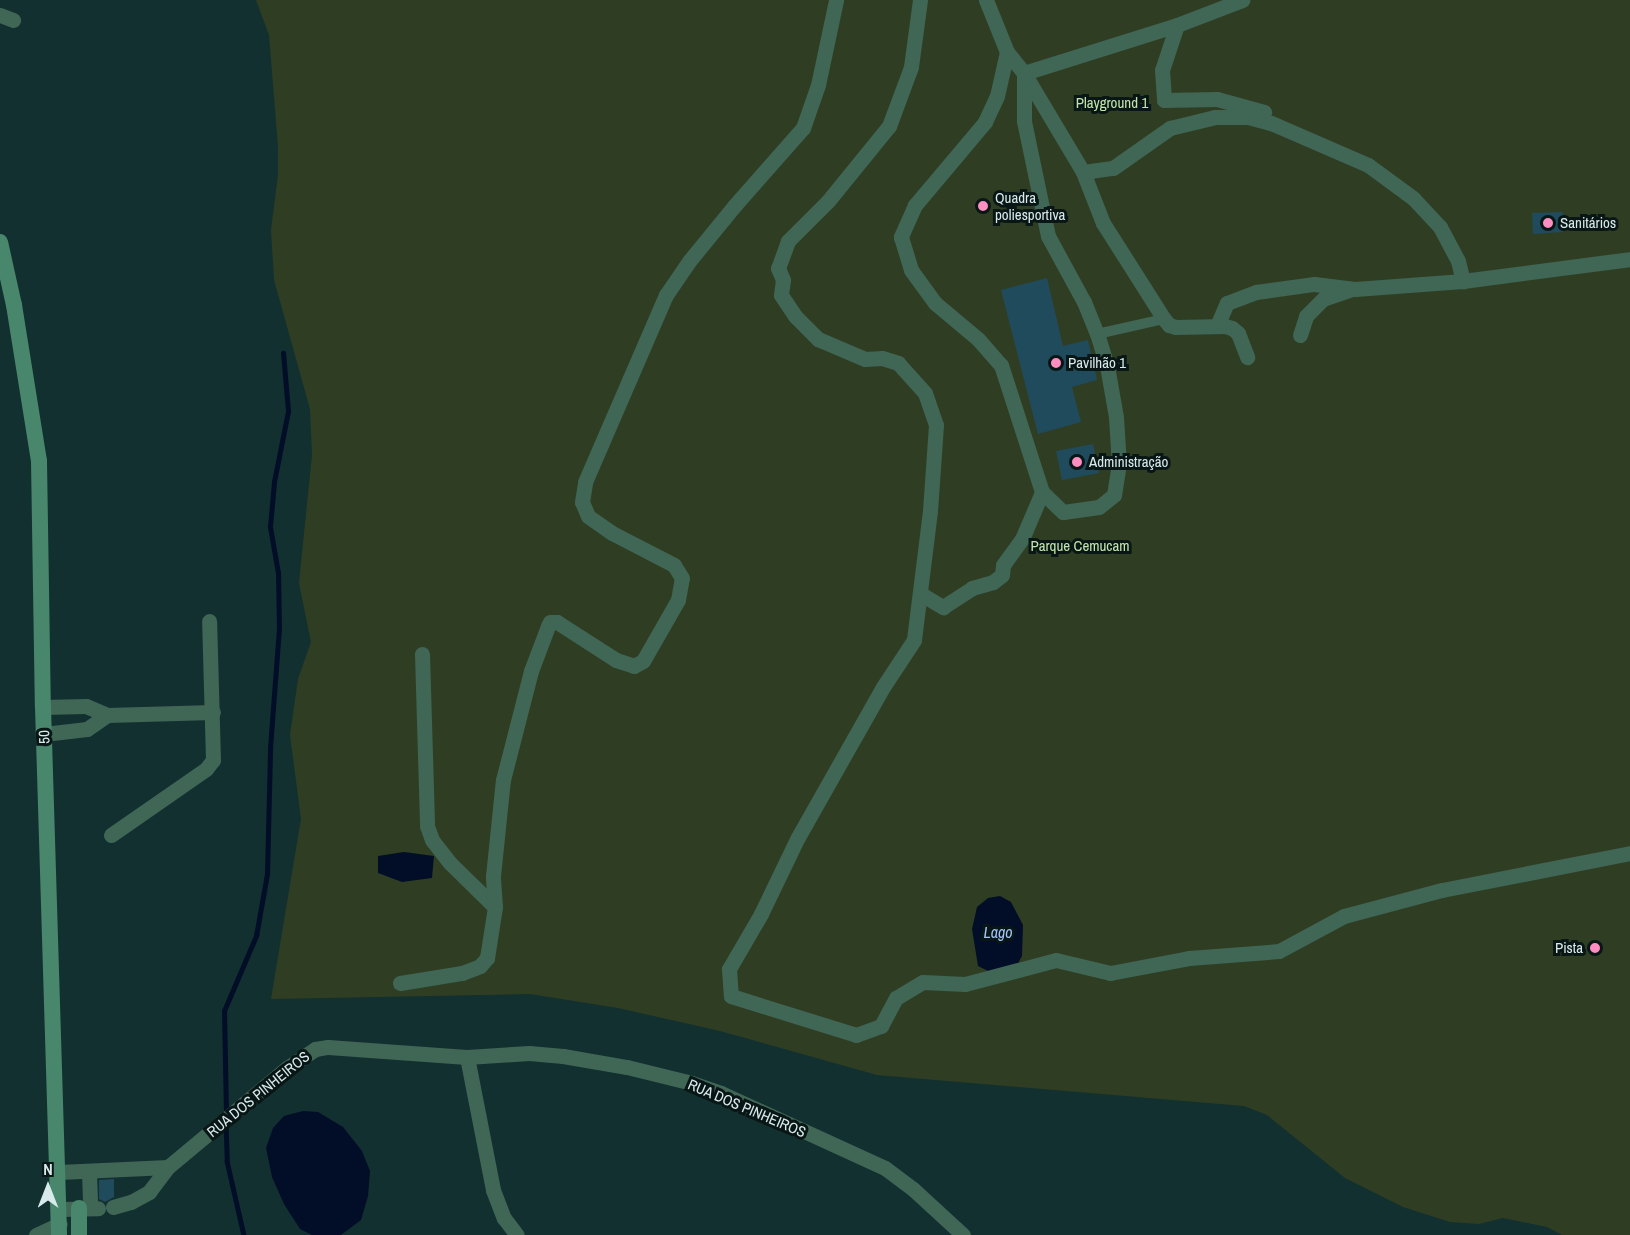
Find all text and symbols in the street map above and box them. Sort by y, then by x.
park label: Playground 1 [1076,94,1148,112]
place label: Quadra poliesportiva [995,188,1065,223]
marker: Quadra poliesportiva [976,199,990,213]
place label: Sanitários [1560,214,1616,232]
marker: Sanitários [1541,216,1555,230]
place label: Pavilhão 1 [1068,354,1126,372]
marker: Pavilhão 1 [1049,356,1063,370]
place label: Administração [1089,453,1168,471]
marker: Administração [1070,455,1084,469]
park label: Parque Cemucam [1030,537,1130,555]
street label: 50 [35,730,53,744]
water label: Lago [983,922,1013,942]
place label: Pista [1555,939,1583,957]
marker: Pista [1588,941,1602,955]
street label: RUA DOS PINHEIROS [203,1047,313,1141]
street label: RUA DOS PINHEIROS [685,1075,809,1141]
north arrow [18,1157,78,1217]
text: N [43,1158,53,1180]

